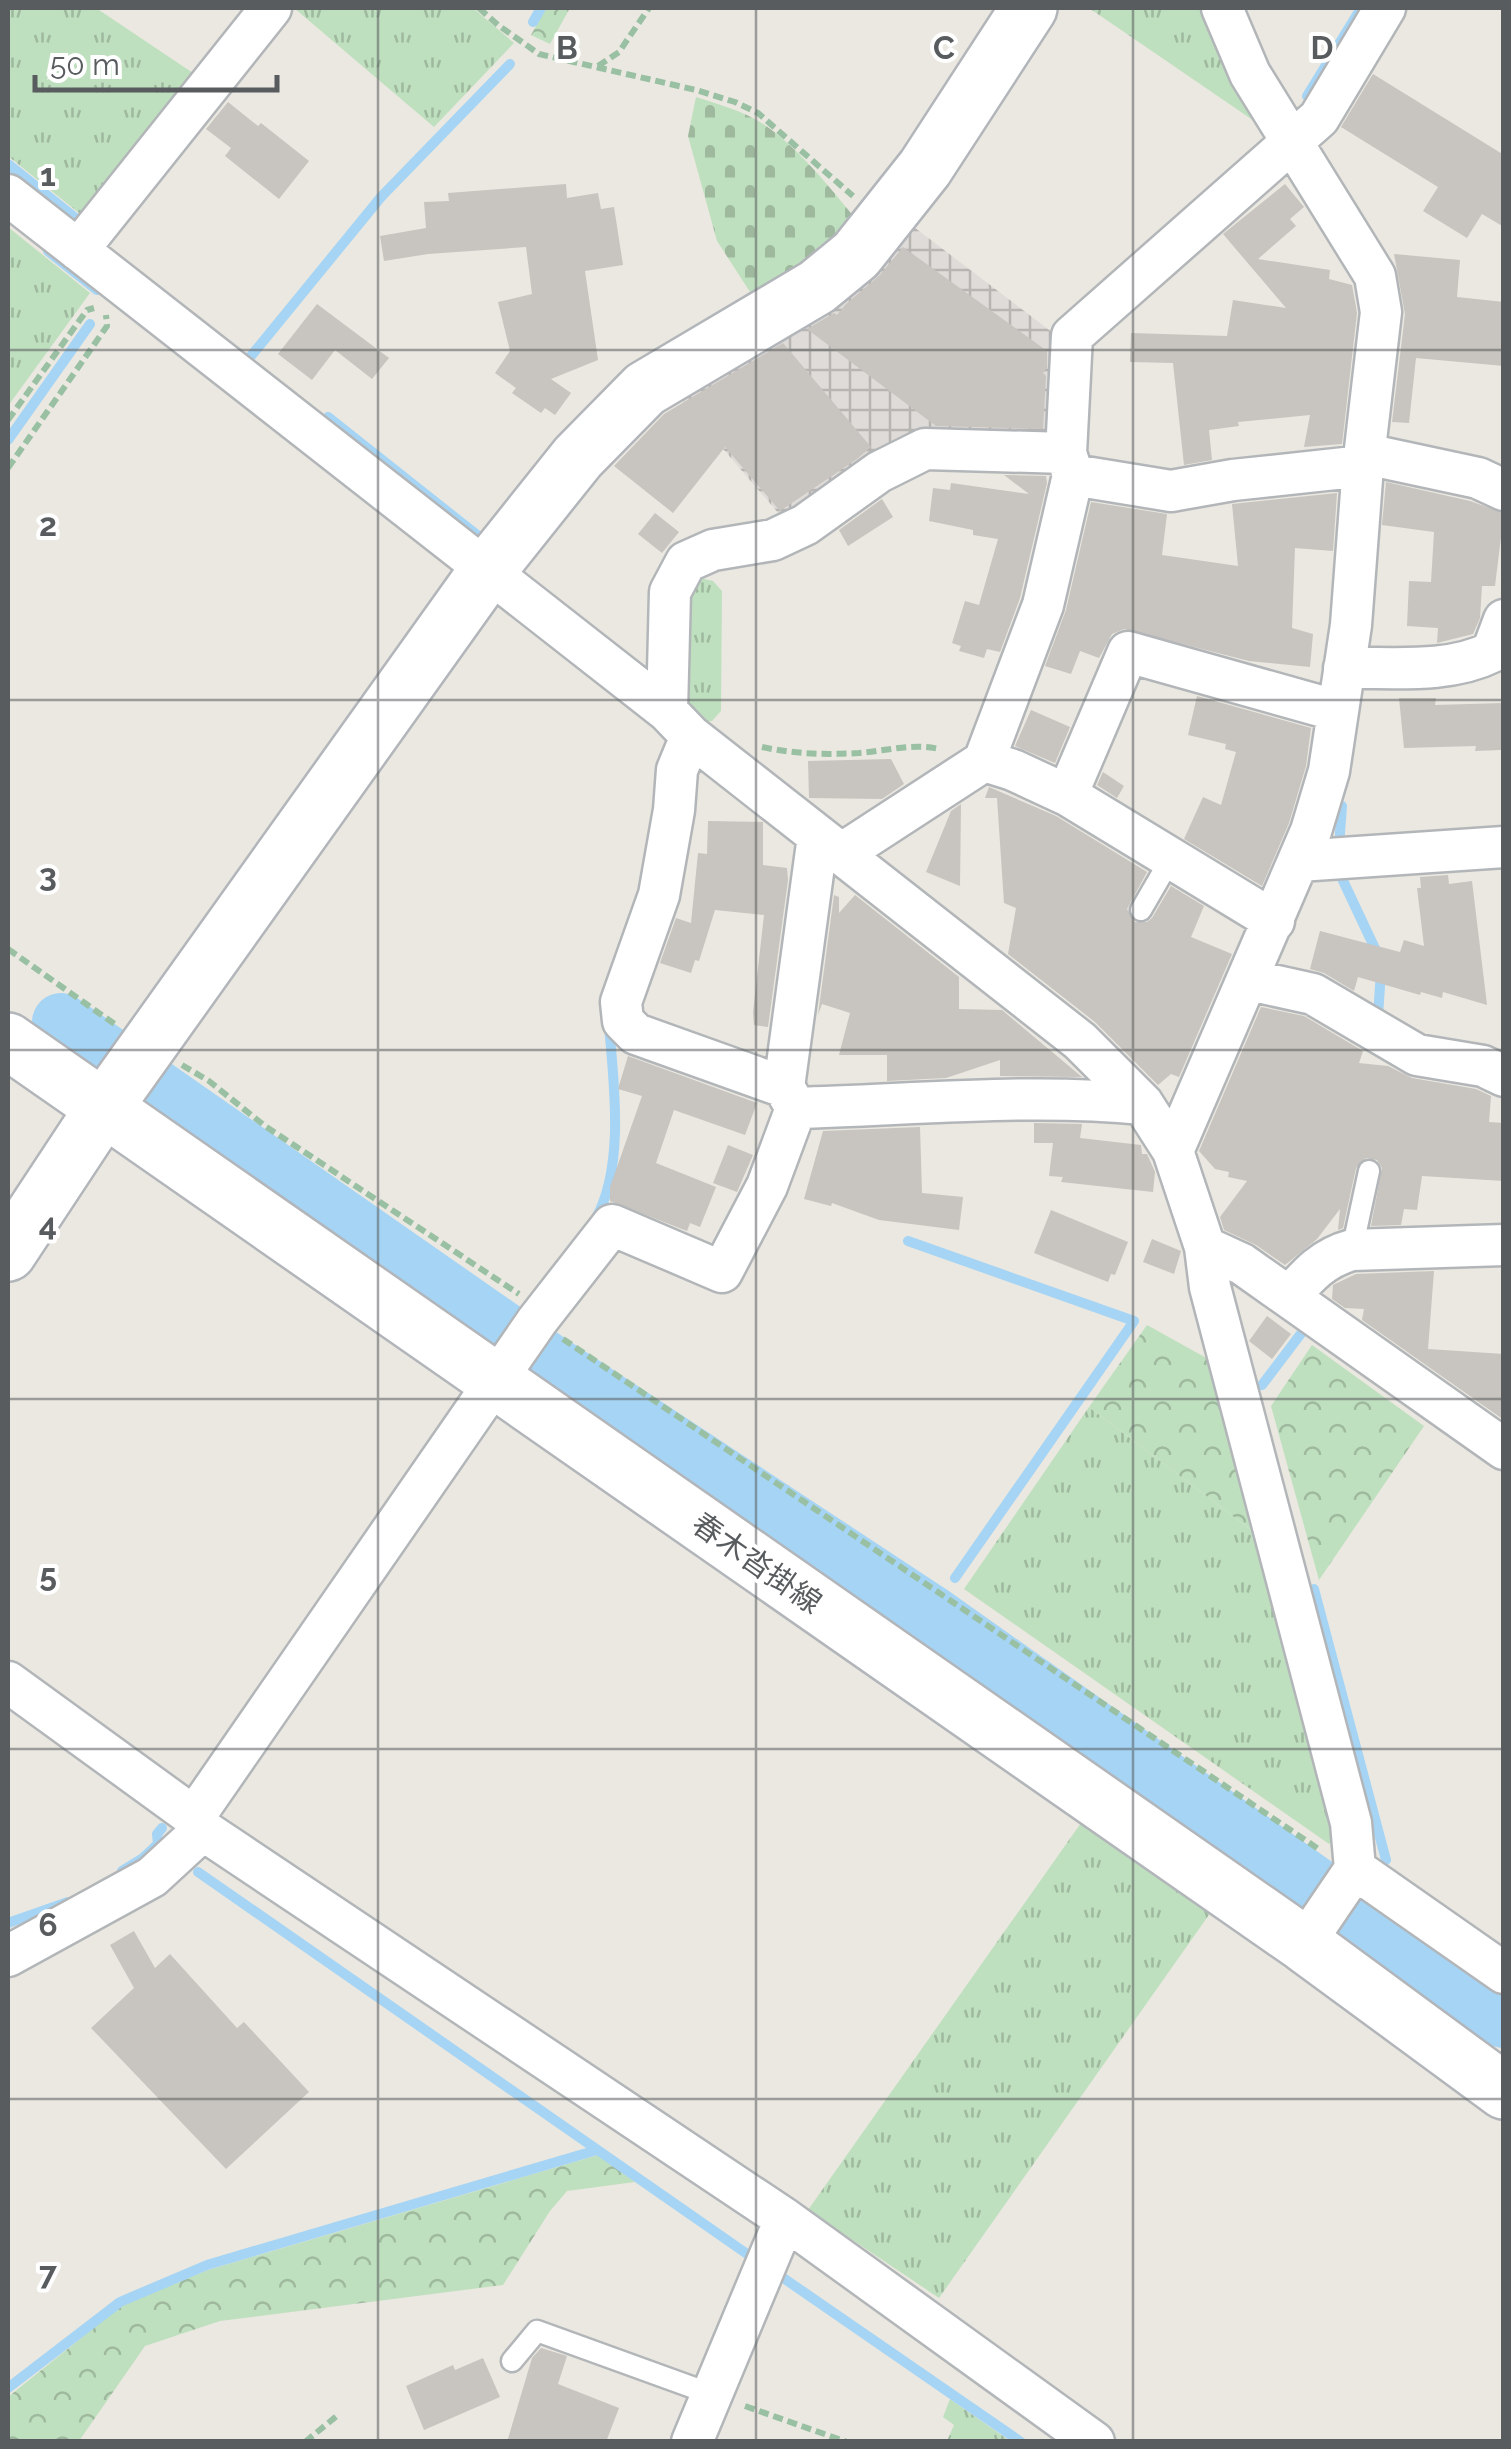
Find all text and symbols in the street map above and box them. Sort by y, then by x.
text: B [556,29,578,66]
text: C [933,29,955,66]
text: D [1311,29,1333,66]
scale bar [35,30,278,92]
text: 50 m [50,47,120,82]
text: 1 [40,156,56,193]
text: 2 [39,506,57,543]
text: 3 [39,856,57,893]
text: 4 [39,1206,57,1243]
street label: 春木沓掛線 [686,1506,828,1620]
text: 5 [39,1556,57,1593]
text: 6 [38,1906,58,1943]
text: 7 [39,2255,57,2292]

